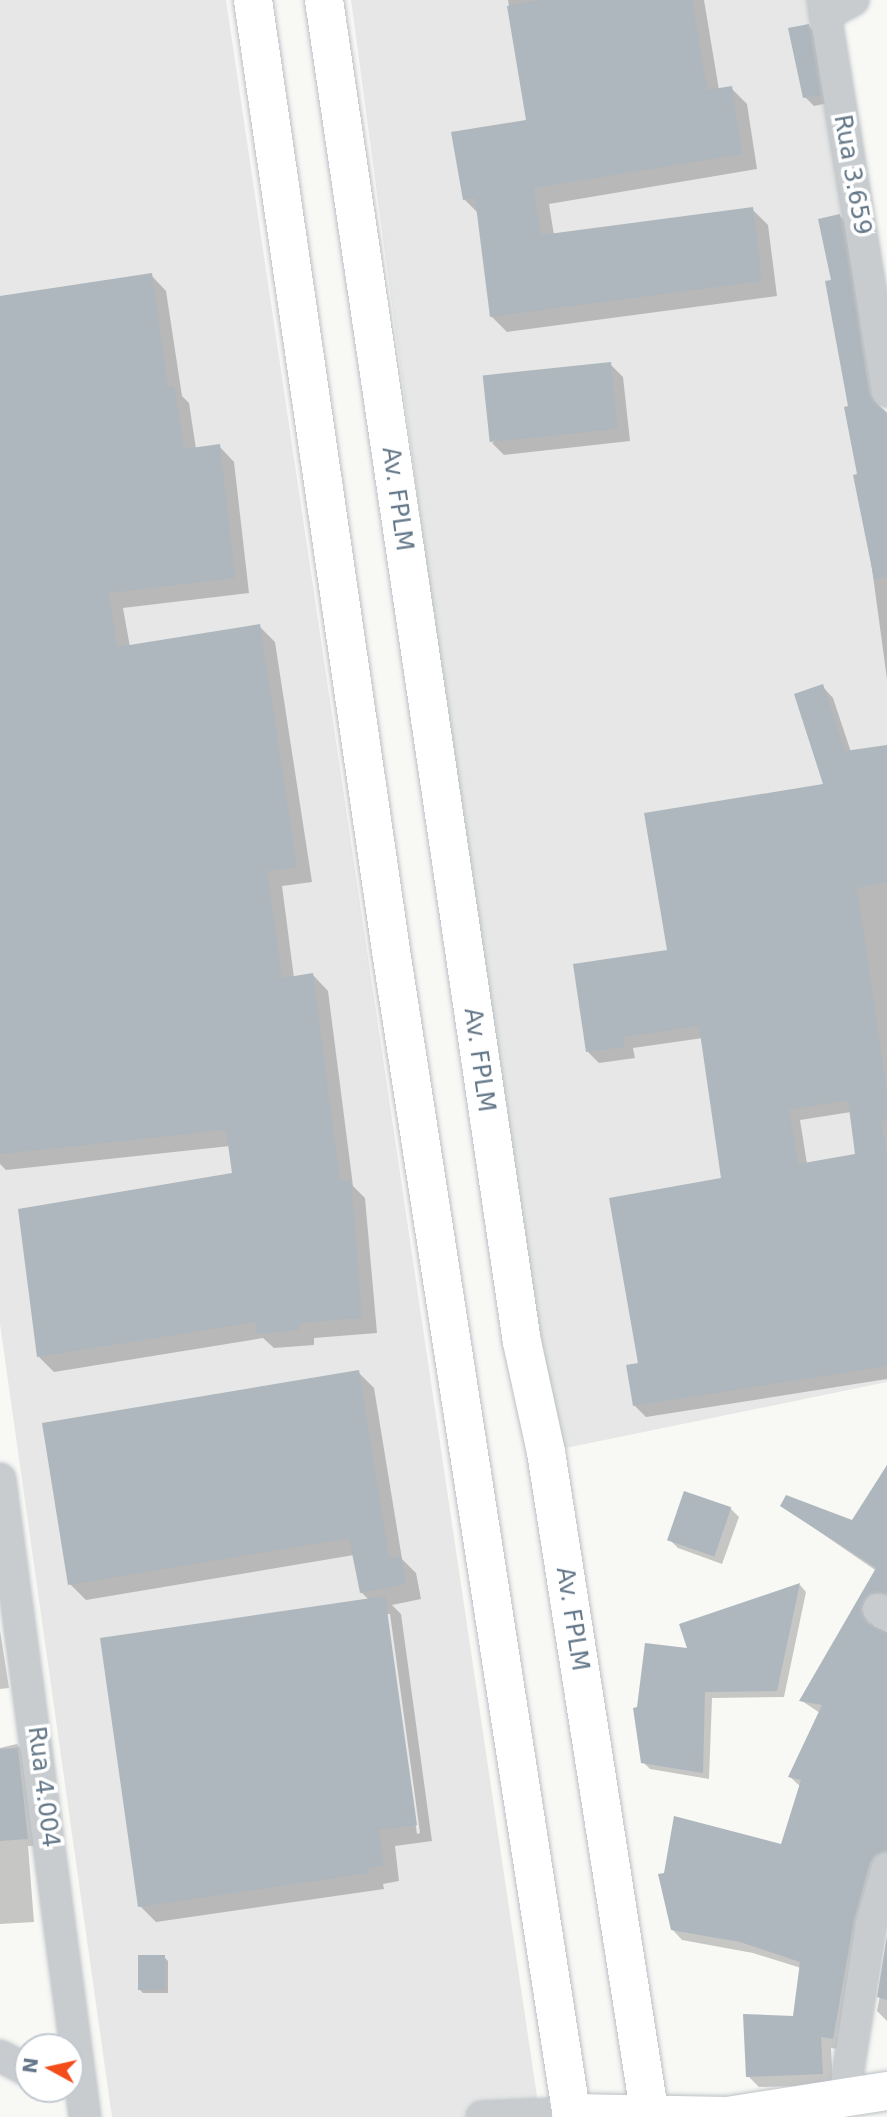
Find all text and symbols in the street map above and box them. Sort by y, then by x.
street label: Rua 3.659 [827,112,877,238]
street label: Av. FPLM [375,445,419,553]
street label: Av. FPLM [457,1006,501,1114]
street label: Av. FPLM [550,1565,594,1673]
street label: Rua 4.004 [21,1725,65,1849]
north arrow [14,2033,84,2103]
text: N [18,2056,42,2075]

